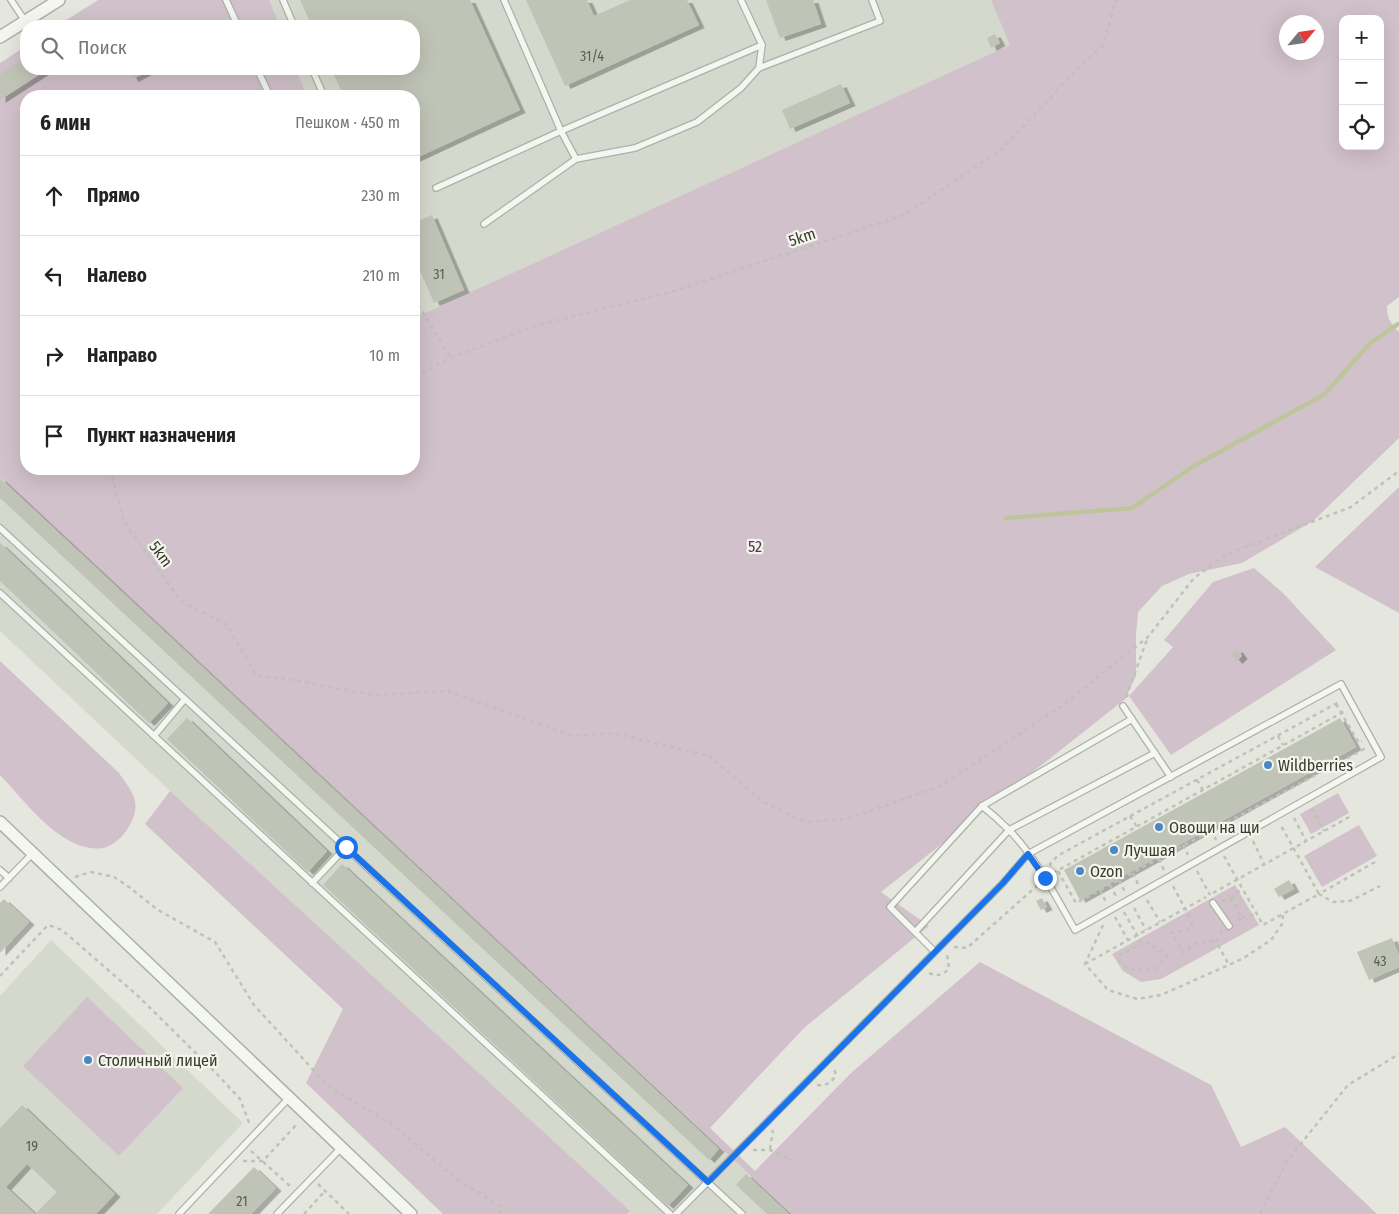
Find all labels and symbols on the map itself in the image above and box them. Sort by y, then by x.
north arrow [1279,15,1324,60]
house number: 31/4 [580,48,604,65]
street label: 5km [786,224,818,250]
house number: 31 [433,266,445,283]
street label: 5km [145,537,177,571]
park label: 52 [748,537,762,556]
place label: Wildberries [1278,756,1353,775]
marker: Wildberries [1262,759,1274,771]
place label: Овощи на щи [1169,818,1260,837]
marker: Овощи на щи [1153,821,1165,833]
route start [335,836,358,859]
place label: Лучшая [1124,841,1176,860]
marker: Лучшая [1108,844,1120,856]
place label: Ozon [1090,862,1123,881]
marker: Ozon [1074,865,1086,877]
route end [1034,867,1057,890]
house number: 43 [1374,953,1386,970]
place label: Столичный лицей [98,1051,218,1070]
marker: Столичный лицей [82,1054,94,1066]
house number: 19 [26,1138,38,1155]
house number: 21 [236,1193,248,1210]

